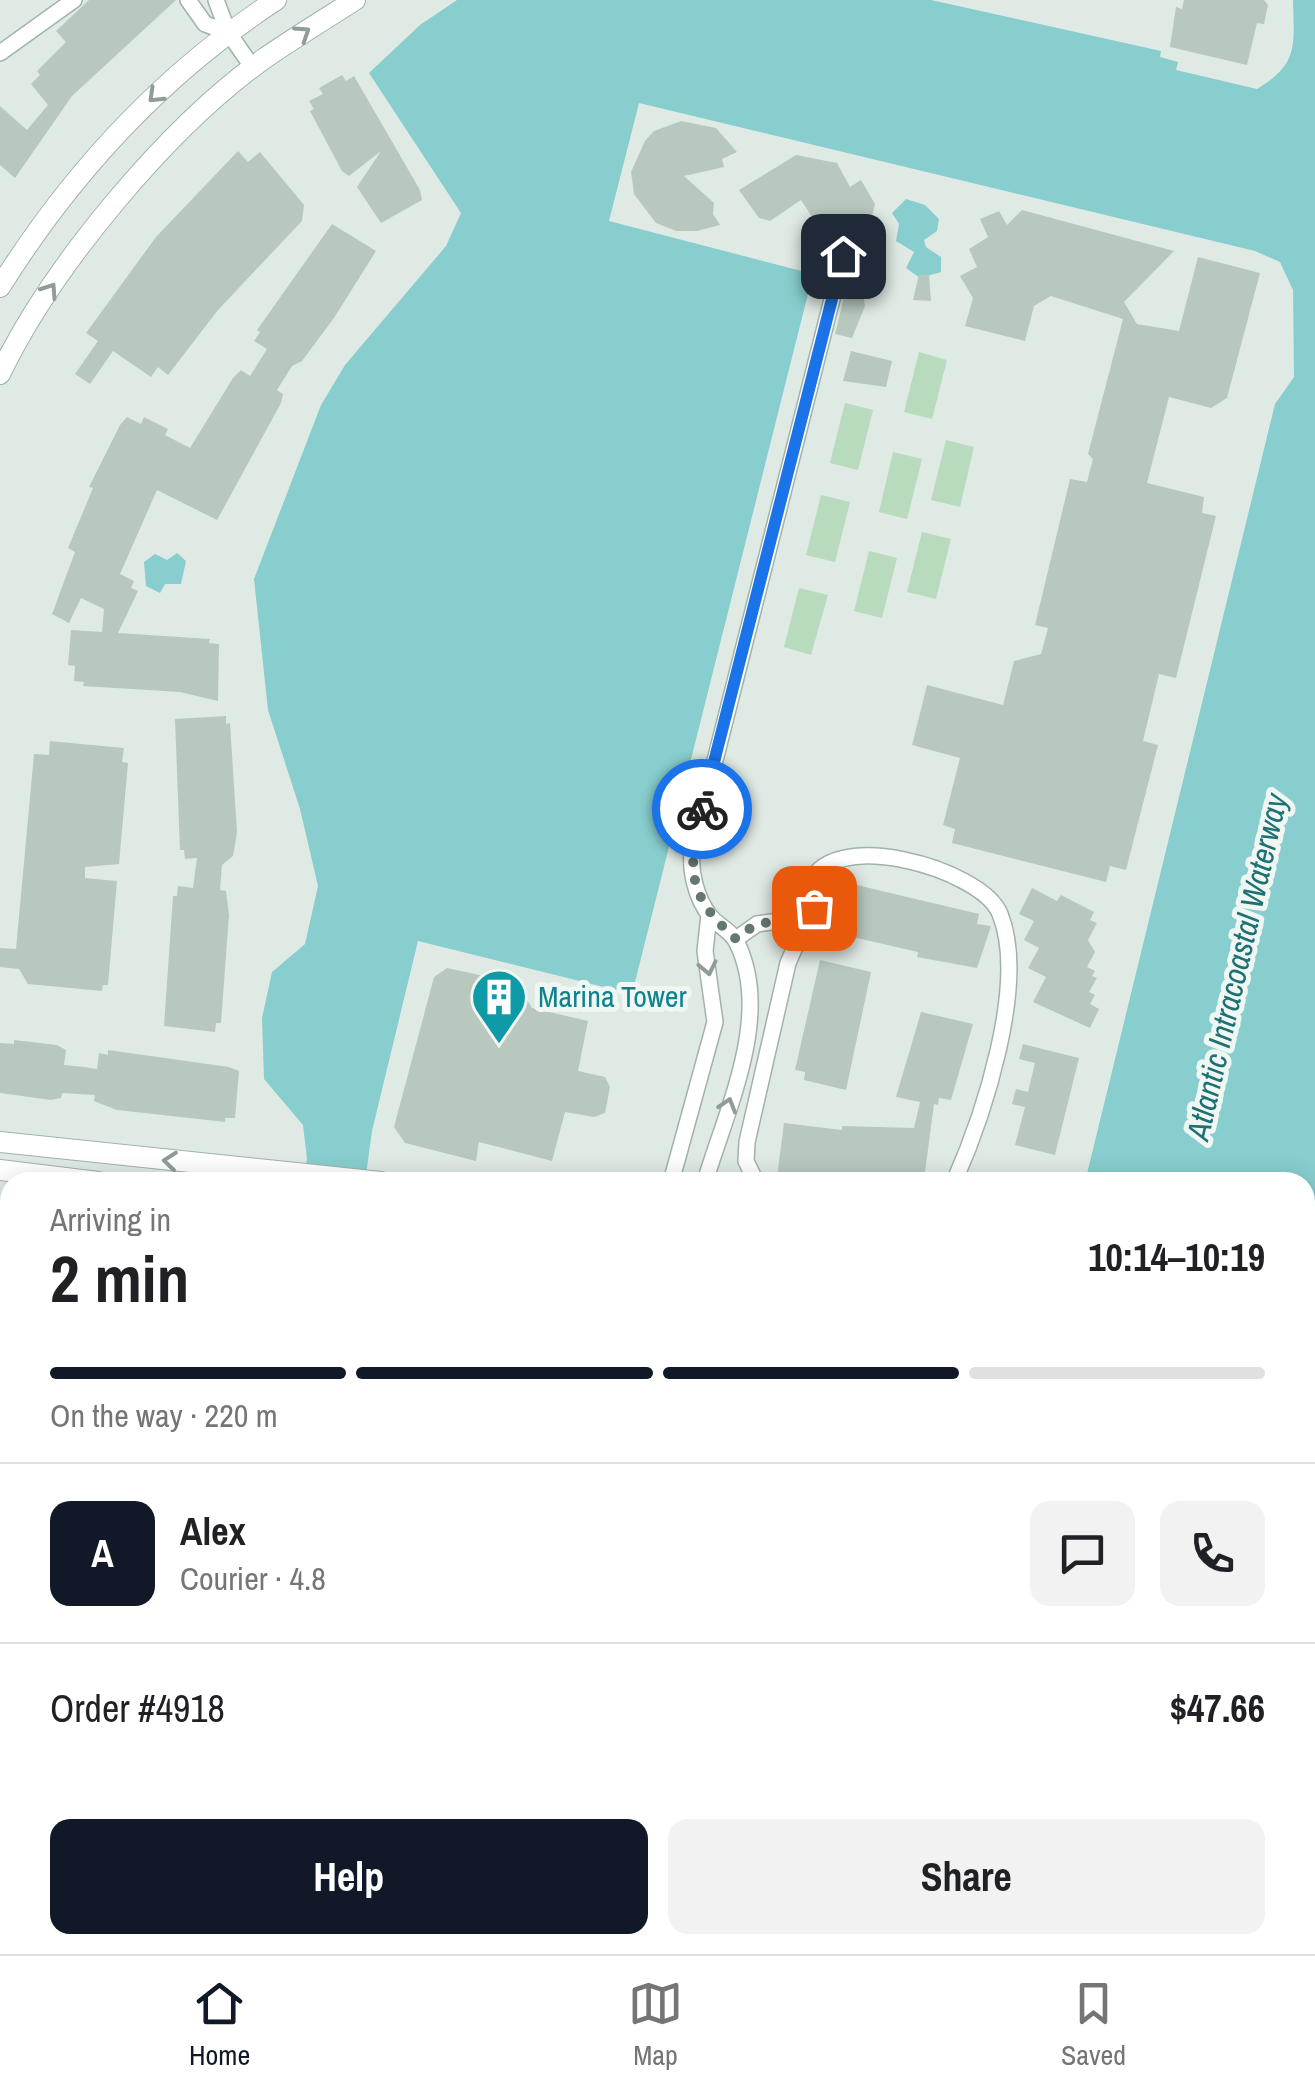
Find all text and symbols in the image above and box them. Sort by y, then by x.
one-way arrow [293,27,311,46]
one-way arrow [148,84,166,102]
pin [801,214,886,299]
icon: home [816,229,871,284]
one-way arrow [38,282,56,301]
courier [652,759,752,859]
icon: bike [675,782,730,837]
water label: Atlantic Intracoastal Waterway [1175,788,1298,1146]
pin [772,866,857,951]
icon: bag [787,881,842,936]
one-way arrow [697,959,718,976]
building icon: Marina Tower [469,967,529,1046]
place label: Marina Tower [538,976,687,1016]
one-way arrow [716,1097,737,1114]
one-way arrow [161,1150,177,1172]
text: Arriving in [50,1198,171,1241]
text: 10:14–10:19 [1088,1232,1265,1283]
text: 2 min [50,1235,189,1322]
text: On the way · 220 m [50,1394,278,1437]
button: chat [1030,1501,1135,1606]
button: phone [1160,1501,1265,1606]
text: Alex [180,1506,246,1557]
text: A [91,1528,114,1579]
text: Courier · 4.8 [180,1557,326,1600]
text: Order #4918 [50,1683,225,1734]
text: $47.66 [1170,1683,1265,1734]
button: Help [50,1819,648,1934]
button: Share [668,1819,1265,1934]
tab: Home [189,1976,250,2074]
tab: Map [628,1976,683,2074]
tab: Saved [1061,1976,1126,2074]

